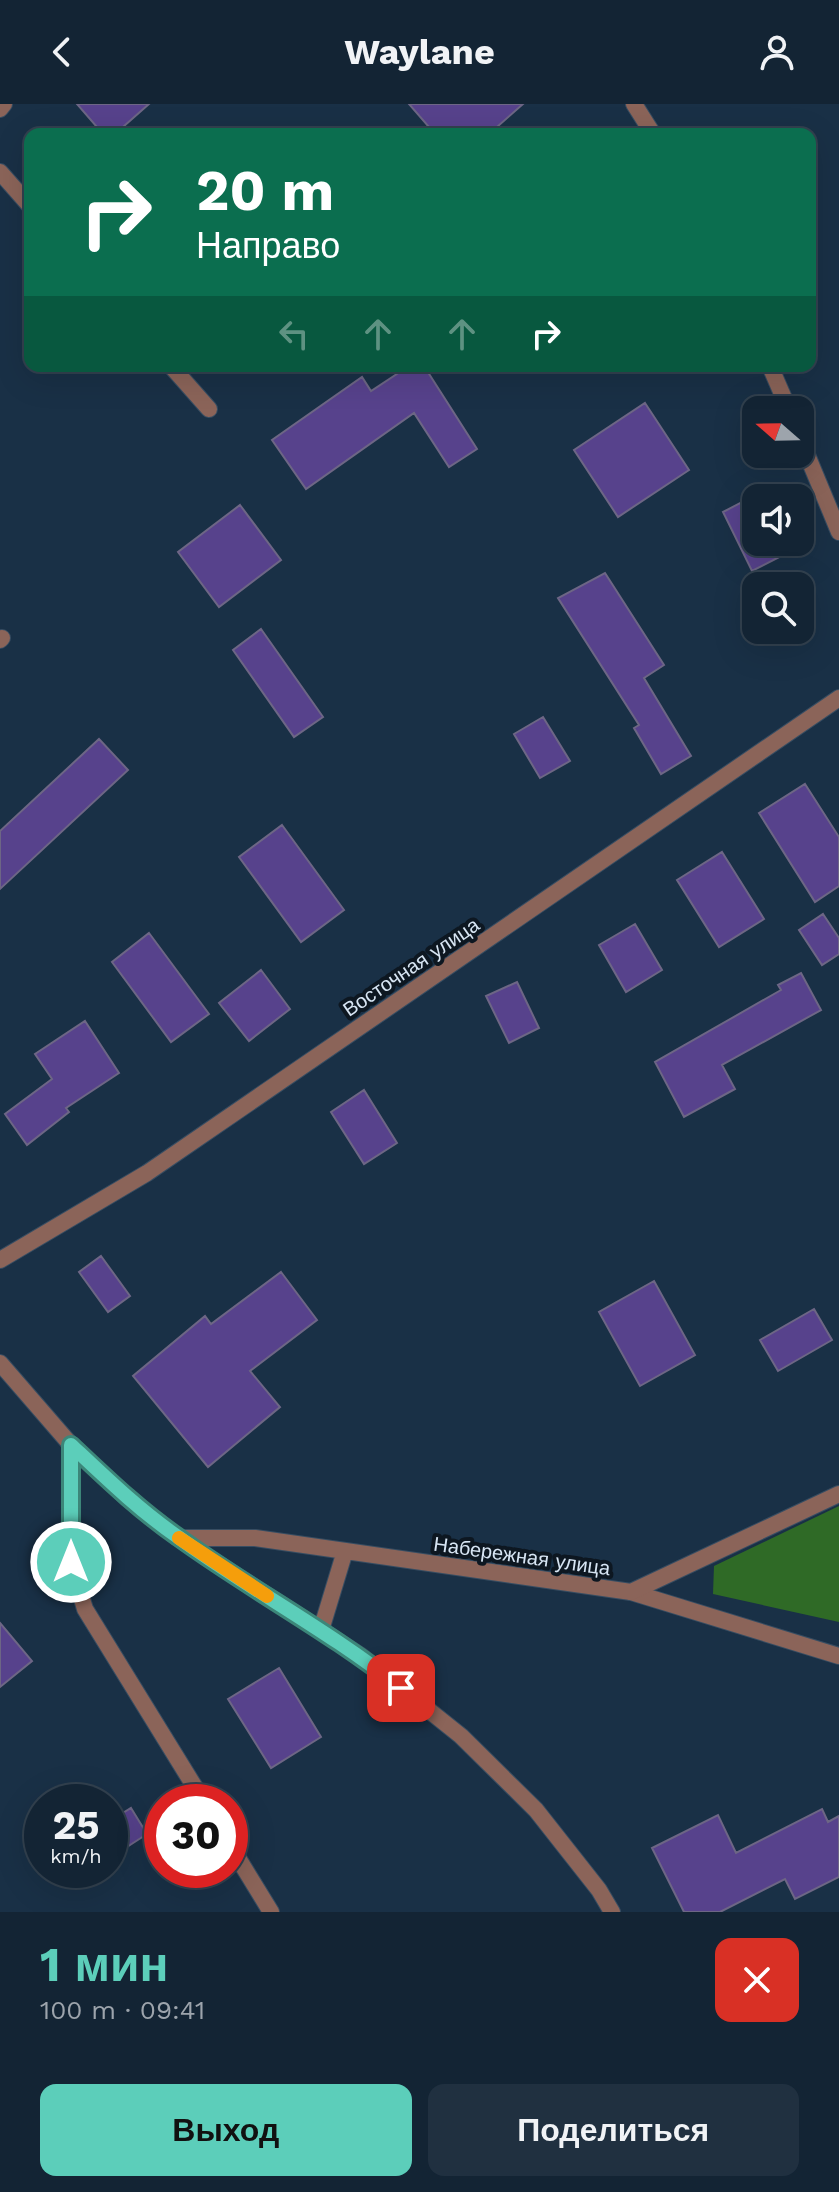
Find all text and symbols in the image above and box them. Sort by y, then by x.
icon: back [40,30,84,74]
icon: person [755,30,799,74]
text: Waylane [344,31,495,73]
text: 20 m [196,158,334,224]
icon: right [64,160,168,264]
text: Направо [196,225,340,267]
icon: left [272,312,316,356]
icon: ahead [356,312,400,356]
icon: ahead [440,312,484,356]
icon: right [524,312,568,356]
north arrow [742,396,814,468]
map controls [742,396,814,644]
button: sound [742,484,814,556]
button: search [742,572,814,644]
street label: Восточная улица [338,912,484,1021]
position arrow [29,1520,113,1604]
street label: Набережная улица [432,1532,613,1580]
pin [367,1654,435,1722]
icon: arrive [379,1666,423,1710]
speed limit sign: 30 [144,1784,248,1888]
text: 25 [52,1802,100,1849]
text: km/h [50,1844,102,1868]
text: 1 мин [40,1936,168,1993]
button: close [715,1938,799,2022]
text: 100 m · 09:41 [40,1995,205,2025]
button: Выход [40,2084,412,2176]
button: Поделиться [428,2084,799,2176]

